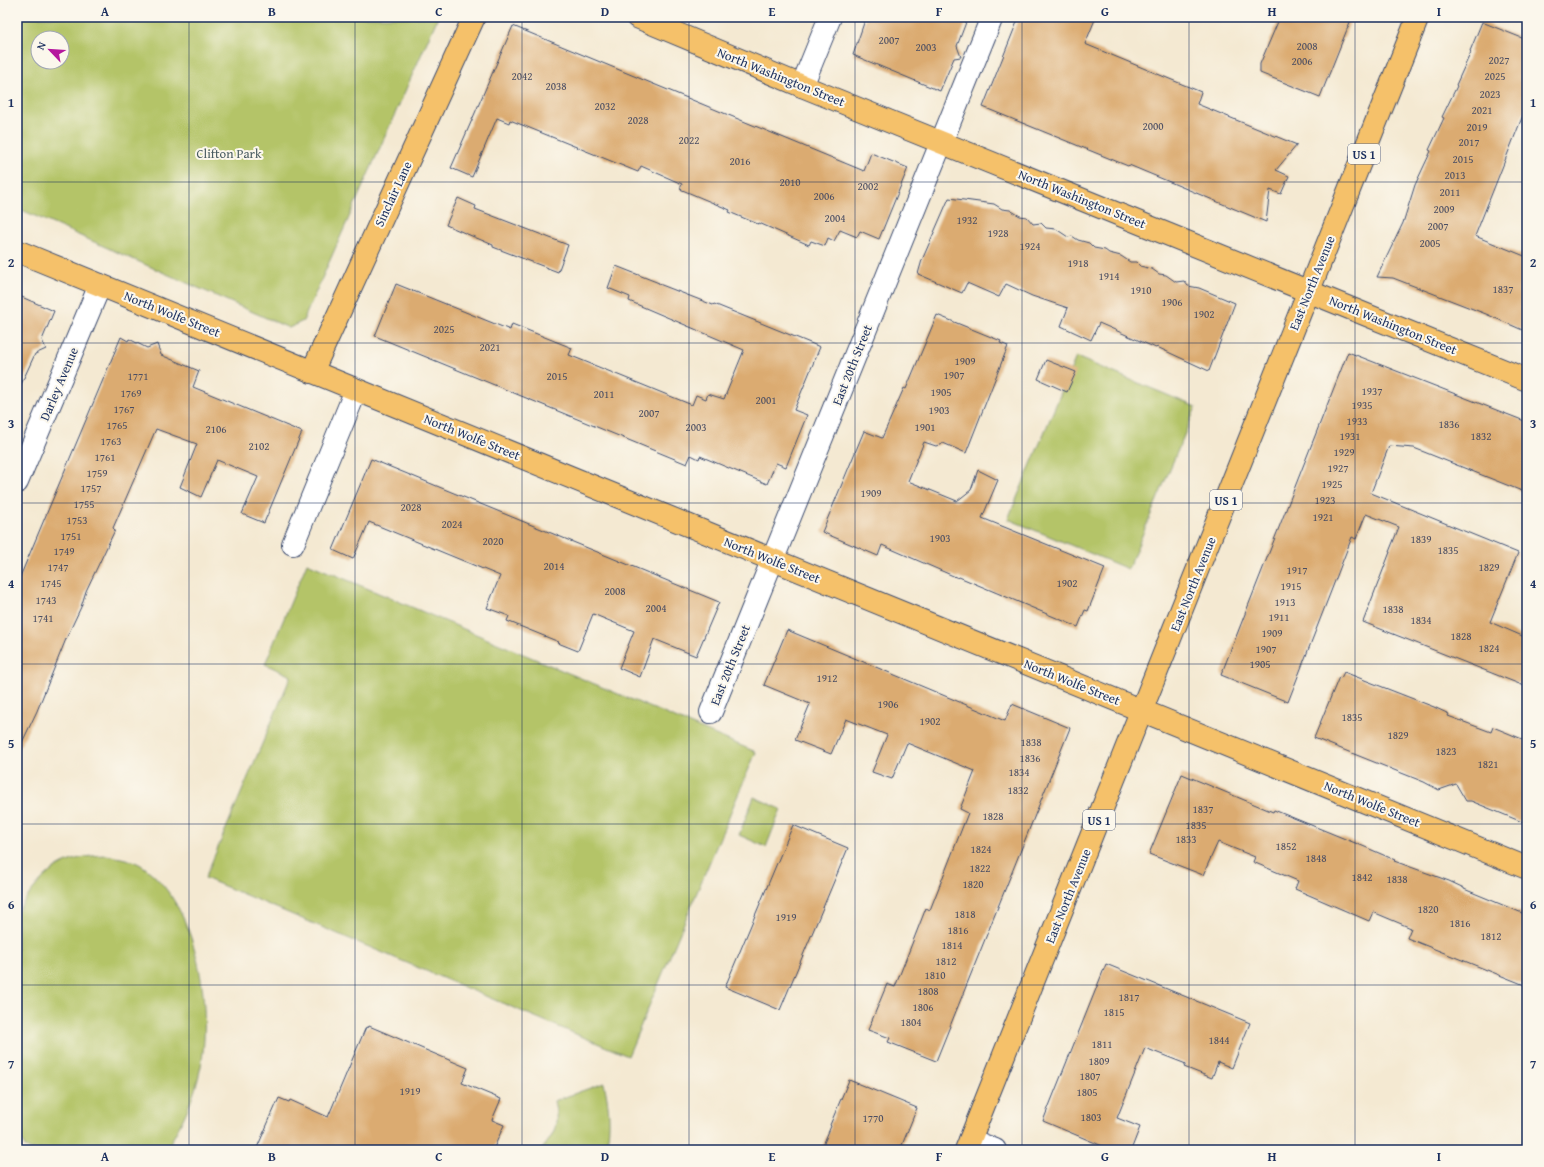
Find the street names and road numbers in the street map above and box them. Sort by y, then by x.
street label: North Washington Street [714,43,848,111]
road number: US 1 [1348,144,1380,164]
street label: Sinclair Lane [370,158,416,230]
street label: North Washington Street [1015,165,1149,233]
street label: East North Avenue [1284,233,1340,333]
street label: North Wolfe Street [121,286,223,342]
street label: North Washington Street [1326,291,1460,359]
street label: East 20th Street [827,321,877,408]
street label: Darley Avenue [35,344,83,424]
street label: North Wolfe Street [421,409,523,465]
road number: US 1 [1210,490,1242,510]
street label: North Wolfe Street [721,532,823,588]
street label: East North Avenue [1165,534,1221,634]
street label: East 20th Street [705,621,755,708]
street label: North Wolfe Street [1021,654,1123,710]
street label: North Wolfe Street [1321,776,1423,832]
road number: US 1 [1083,810,1115,830]
street label: East North Avenue [1040,846,1096,946]

